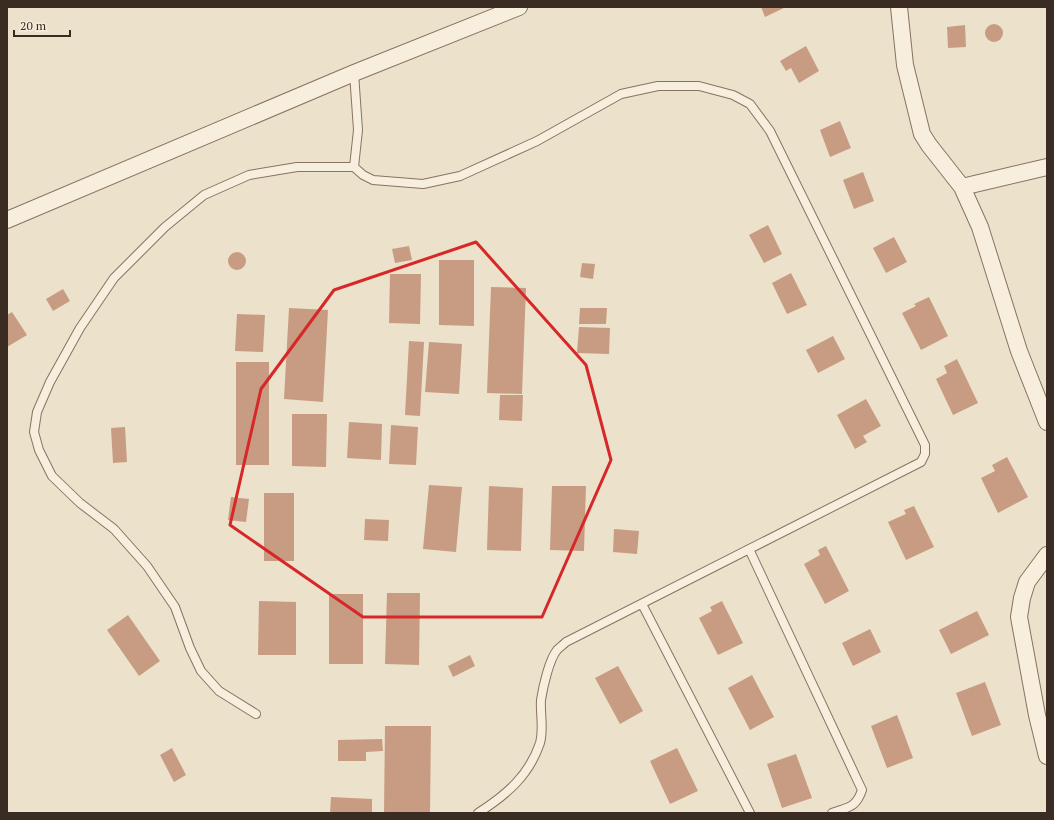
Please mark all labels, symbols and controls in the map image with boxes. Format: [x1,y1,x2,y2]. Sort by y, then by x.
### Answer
scale bar [14,12,70,38]
text: 20 m [20,18,47,33]

